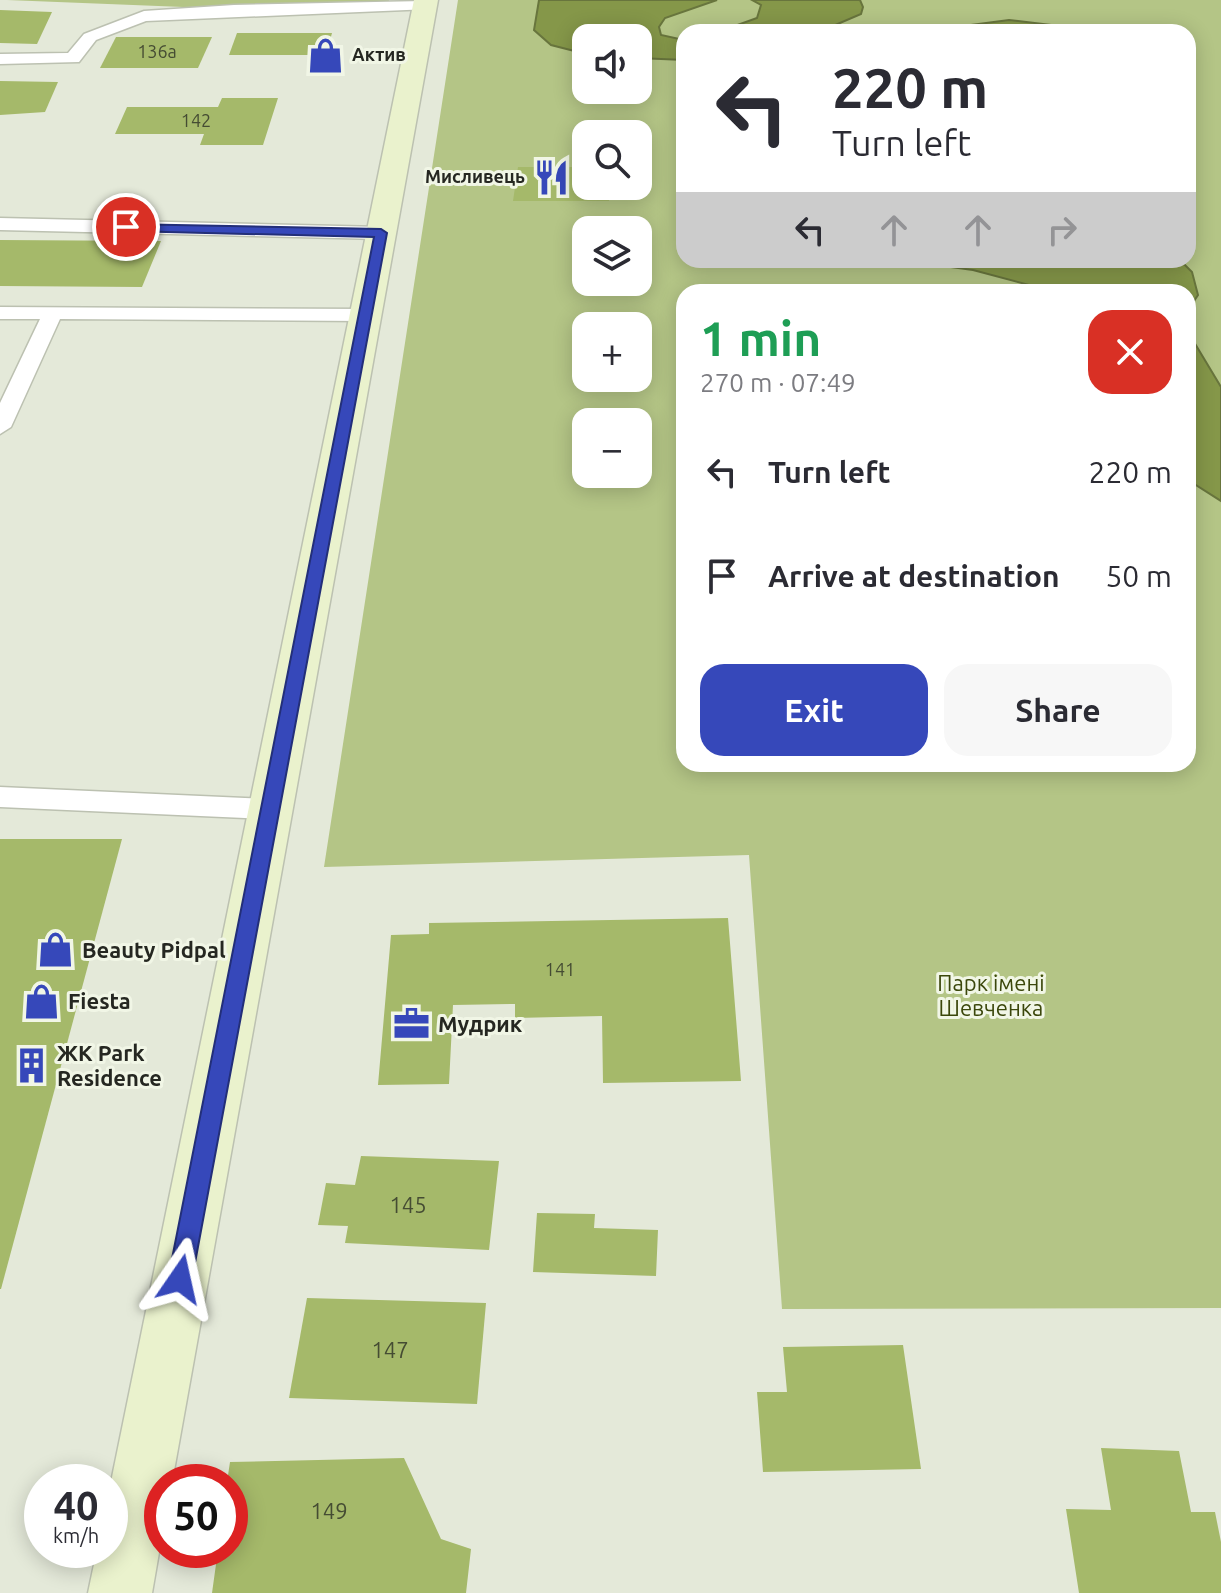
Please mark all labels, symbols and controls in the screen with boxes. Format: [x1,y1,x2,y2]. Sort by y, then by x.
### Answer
map controls [572,24,652,488]
button: sound [572,24,652,104]
shop icon: Актив [307,36,345,74]
house number: 136а [137,41,177,61]
place label: Актив [352,44,406,64]
icon: left [700,56,804,160]
text: 220 m [832,56,988,119]
house number: 142 [181,110,211,130]
button: search [572,120,652,200]
text: Turn left [832,122,971,163]
restaurant icon: Мисливець [532,158,570,196]
place label: Мисливець [425,166,525,186]
pin [92,193,160,261]
icon: arrive [104,205,148,249]
icon: left [788,208,832,252]
icon: ahead [872,208,916,252]
icon: ahead [956,208,1000,252]
icon: right [1040,208,1084,252]
button: layers [572,216,652,296]
button: close [1088,310,1172,394]
text: 1 min [700,311,821,365]
button: + [572,312,652,392]
text: 270 m · 07:49 [700,368,856,397]
button: − [572,408,652,488]
icon: left [700,450,744,494]
text: Turn left [768,455,890,489]
text: 220 m [1088,455,1172,489]
icon: arrive [700,554,744,598]
text: Arrive at destination [768,559,1060,593]
text: 50 m [1105,559,1172,593]
button: Exit [700,664,928,756]
button: Share [944,664,1172,756]
shop icon: Beauty Pidpal [37,931,75,969]
place label: Beauty Pidpal [82,937,226,962]
house number: 141 [545,959,575,979]
park label: Парк імені Шевченка [937,970,1045,1020]
shop icon: Fiesta [23,982,61,1020]
place label: Fiesta [68,988,131,1013]
office icon: Мудрик [393,1005,431,1043]
place label: Мудрик [438,1011,523,1036]
place label: ЖК Park Residence [57,1040,162,1090]
building icon: ЖК Park Residence [12,1047,50,1085]
house number: 145 [389,1192,427,1217]
position arrow [138,1237,222,1321]
house number: 147 [371,1337,409,1362]
speed limit sign: 50 [144,1464,248,1568]
text: 40 [53,1483,99,1528]
house number: 149 [310,1498,348,1523]
text: km/h [53,1524,99,1547]

